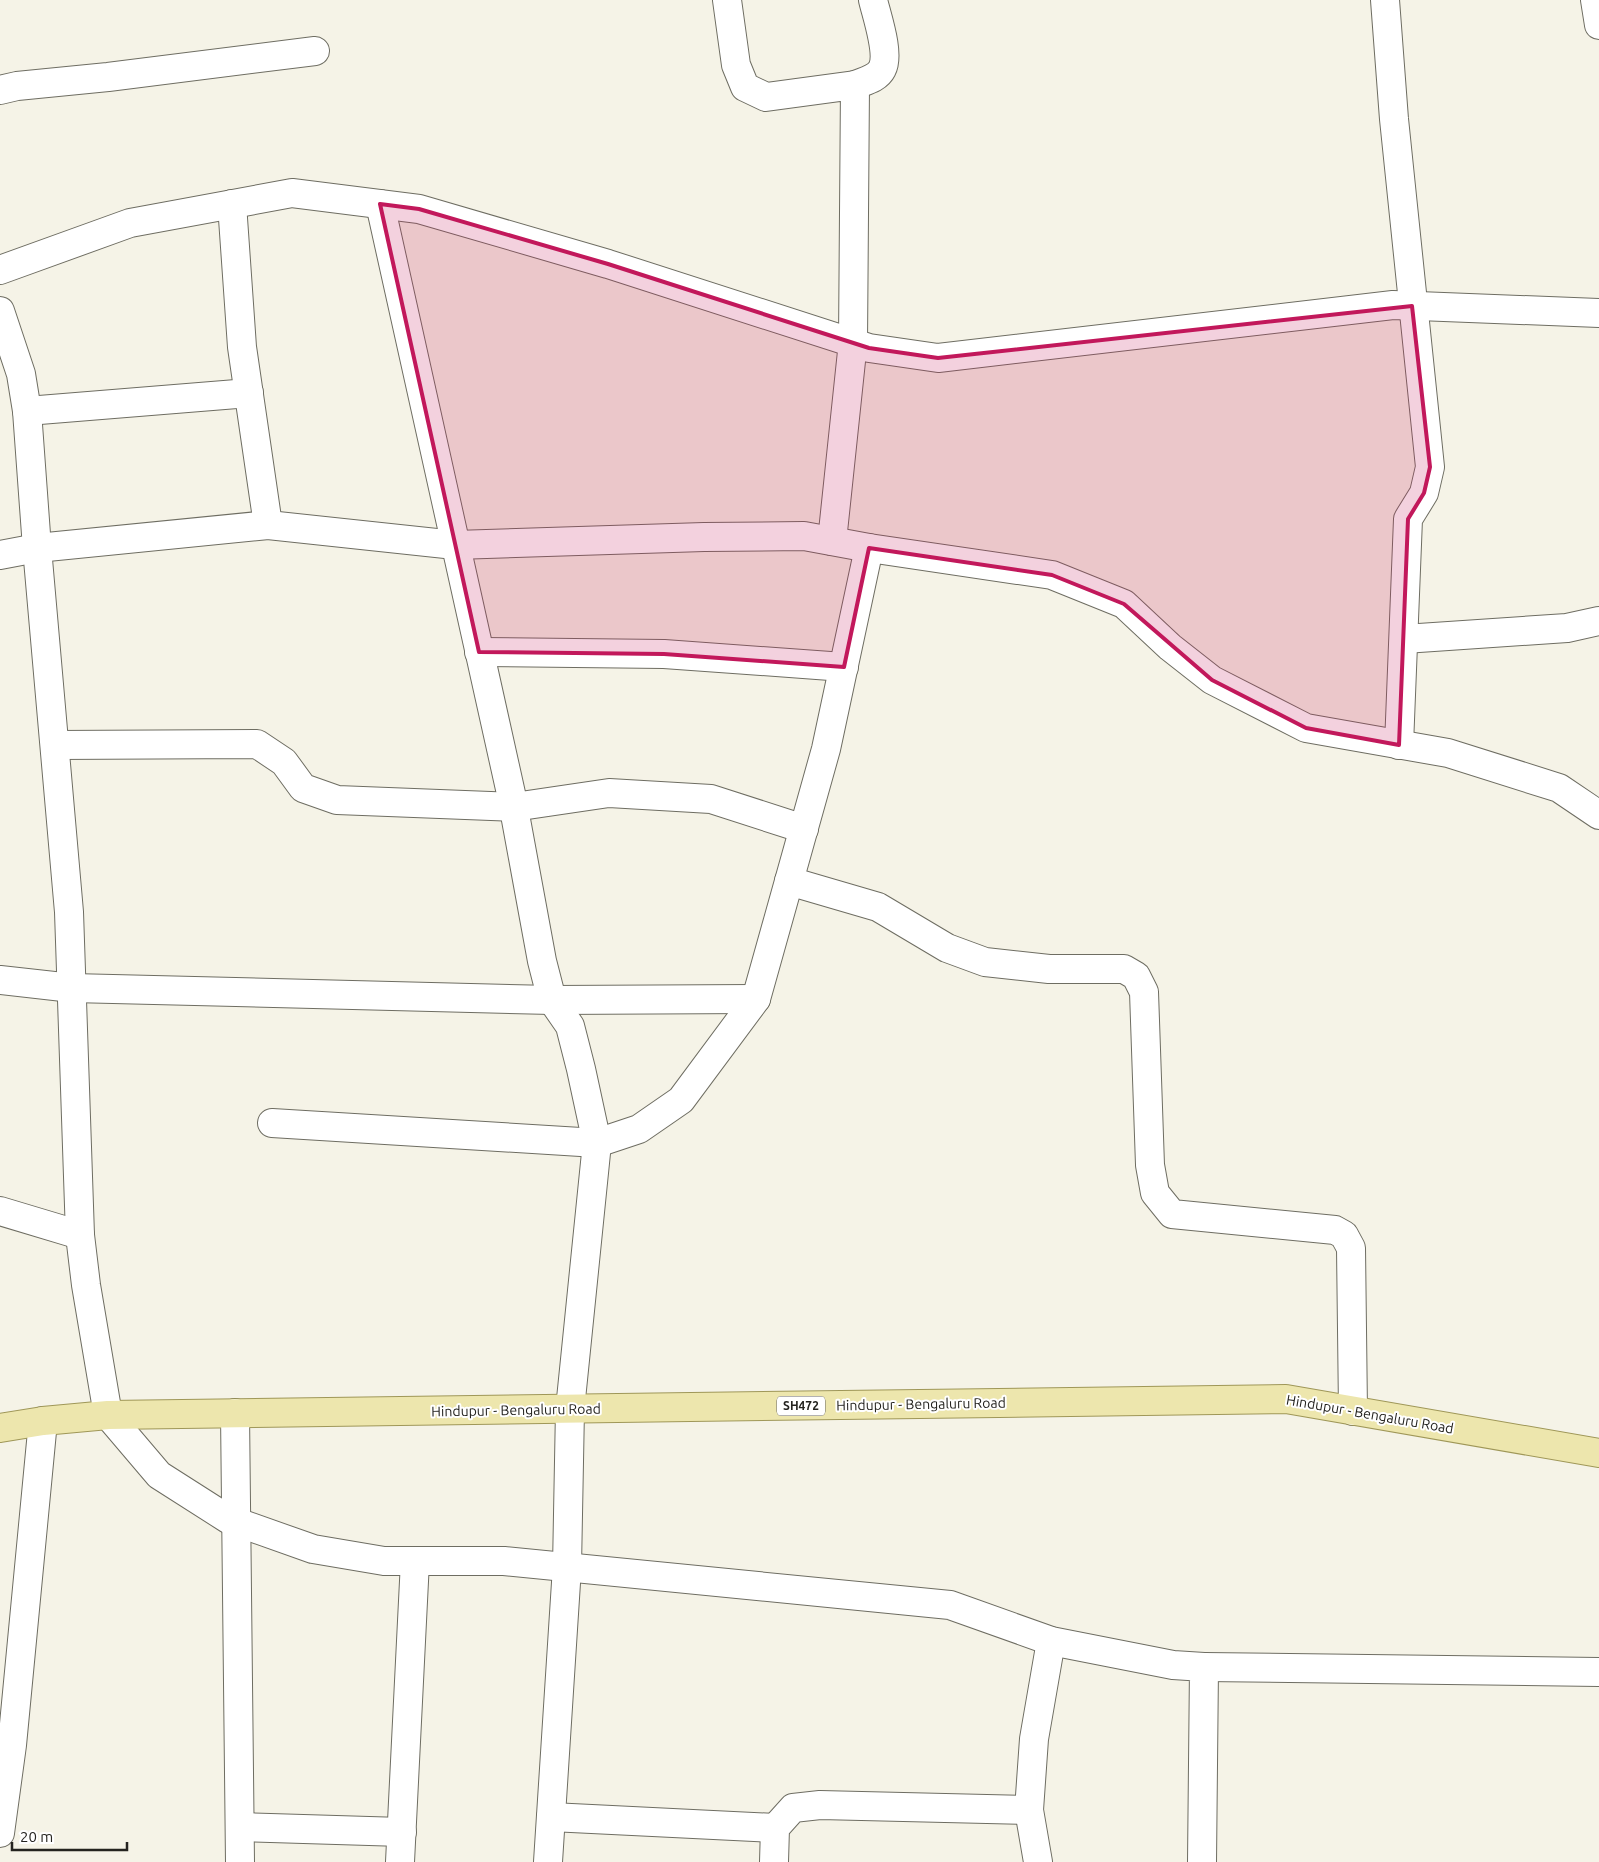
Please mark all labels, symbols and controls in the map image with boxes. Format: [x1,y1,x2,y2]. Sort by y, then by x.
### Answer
street label: Hindupur - Bengaluru Road [1285,1391,1455,1437]
street label: Hindupur - Bengaluru Road [836,1395,1006,1413]
road number: SH472 [777,1396,825,1415]
street label: Hindupur - Bengaluru Road [431,1401,601,1419]
scale bar [12,1820,128,1852]
text: 20 m [20,1828,53,1845]

